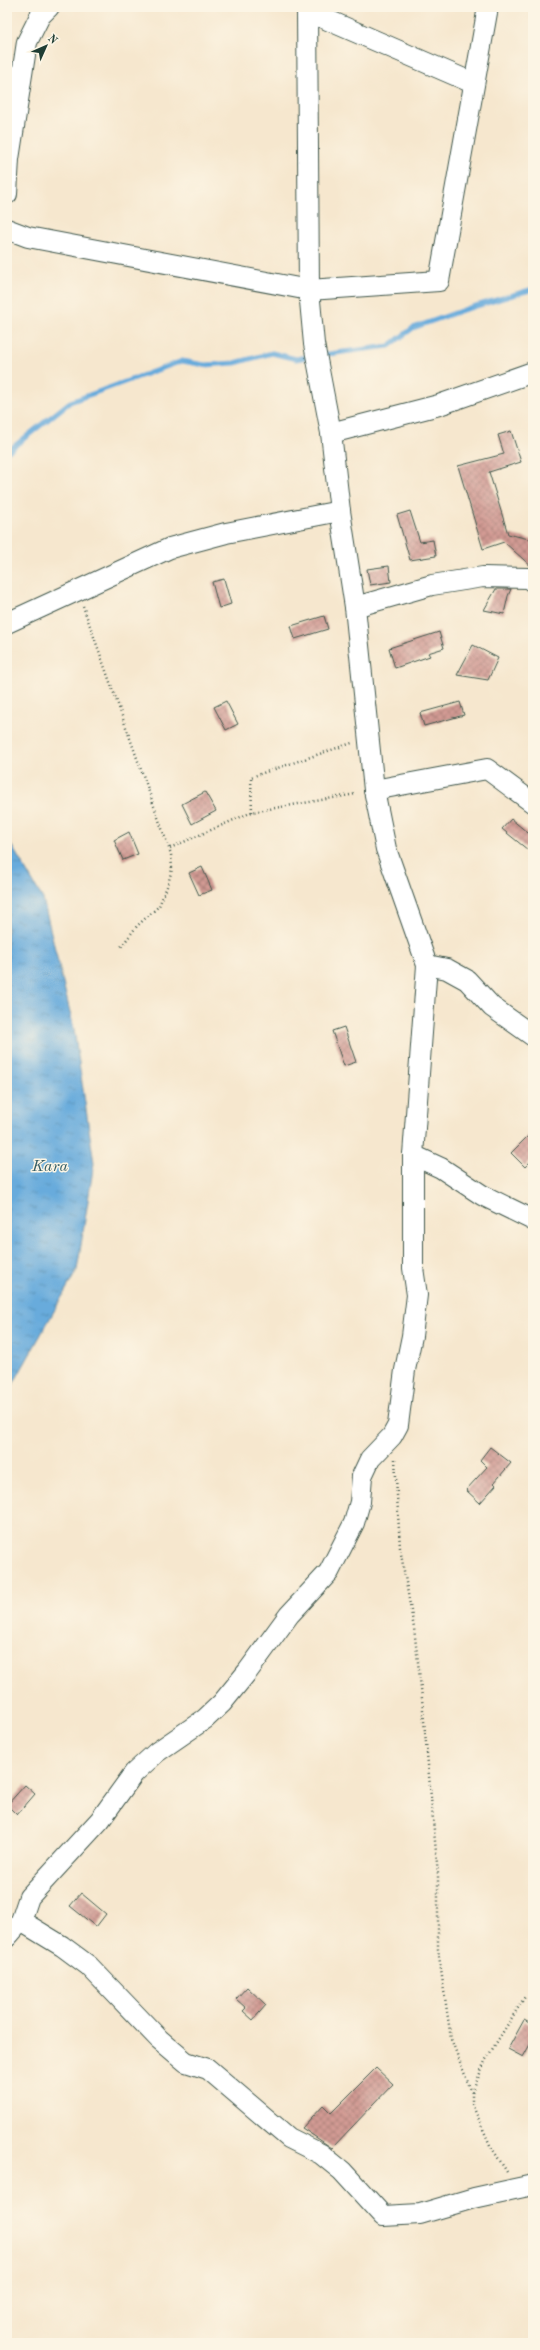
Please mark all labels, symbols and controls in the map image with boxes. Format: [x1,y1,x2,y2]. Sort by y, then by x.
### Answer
north arrow [26,26,66,66]
text: N [45,33,59,47]
water label: Kara [31,1159,68,1175]

